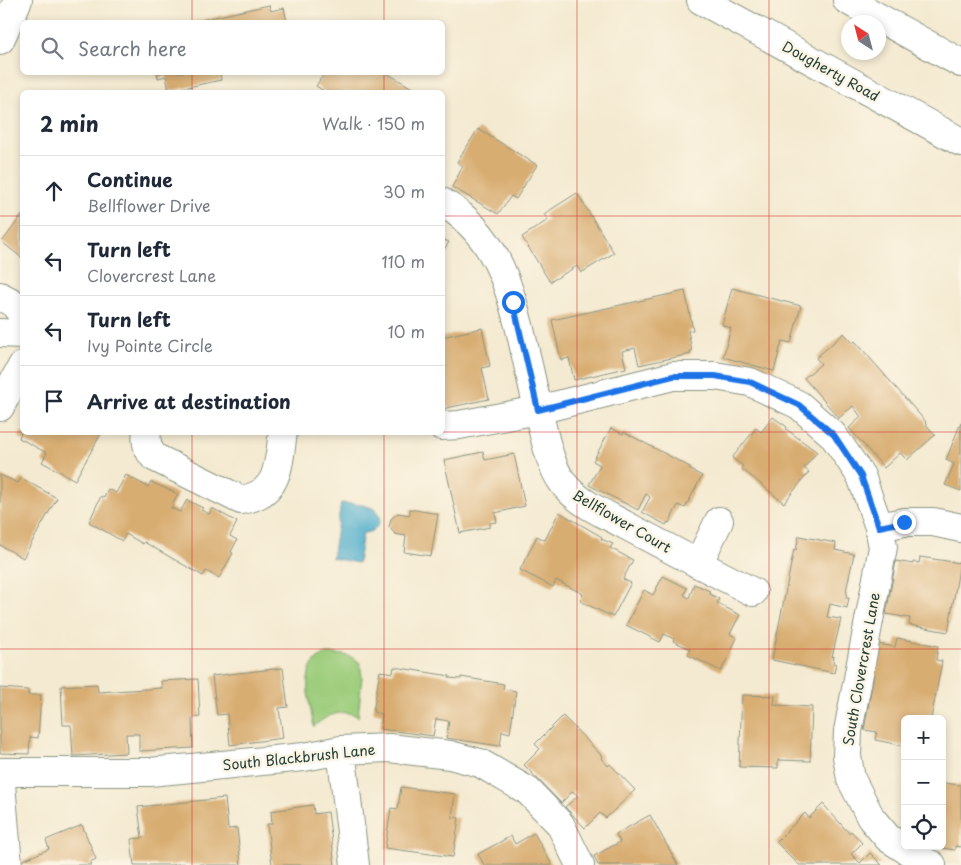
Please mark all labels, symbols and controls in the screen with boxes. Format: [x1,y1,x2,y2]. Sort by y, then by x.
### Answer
north arrow [841,15,886,60]
search box [20,20,445,75]
icon: search [38,34,66,62]
text: Search here [78,34,187,62]
street label: Dougherty Road [779,36,883,106]
text: 2 min [40,107,99,139]
text: Walk · 150 m [322,111,425,135]
text: Continue [87,165,173,193]
icon: ahead [40,177,68,205]
text: 30 m [383,179,425,203]
text: Bellflower Drive [87,193,211,217]
text: Turn left [87,235,171,263]
icon: left [40,247,68,275]
text: 110 m [382,249,425,273]
text: Clovercrest Lane [87,263,216,287]
route start [502,291,525,314]
text: Turn left [87,305,171,333]
icon: left [40,317,68,345]
text: 10 m [388,319,425,343]
text: Ivy Pointe Circle [87,333,213,357]
icon: arrive [40,387,68,415]
text: Arrive at destination [87,387,291,415]
street label: Bellflower Court [569,484,675,558]
route end [893,511,916,534]
street label: South Clovercrest Lane [837,591,885,747]
map controls [901,715,946,850]
button: + [901,715,946,760]
street label: South Blackbrush Lane [222,739,376,775]
button: − [901,760,946,805]
button: locate [901,805,946,850]

